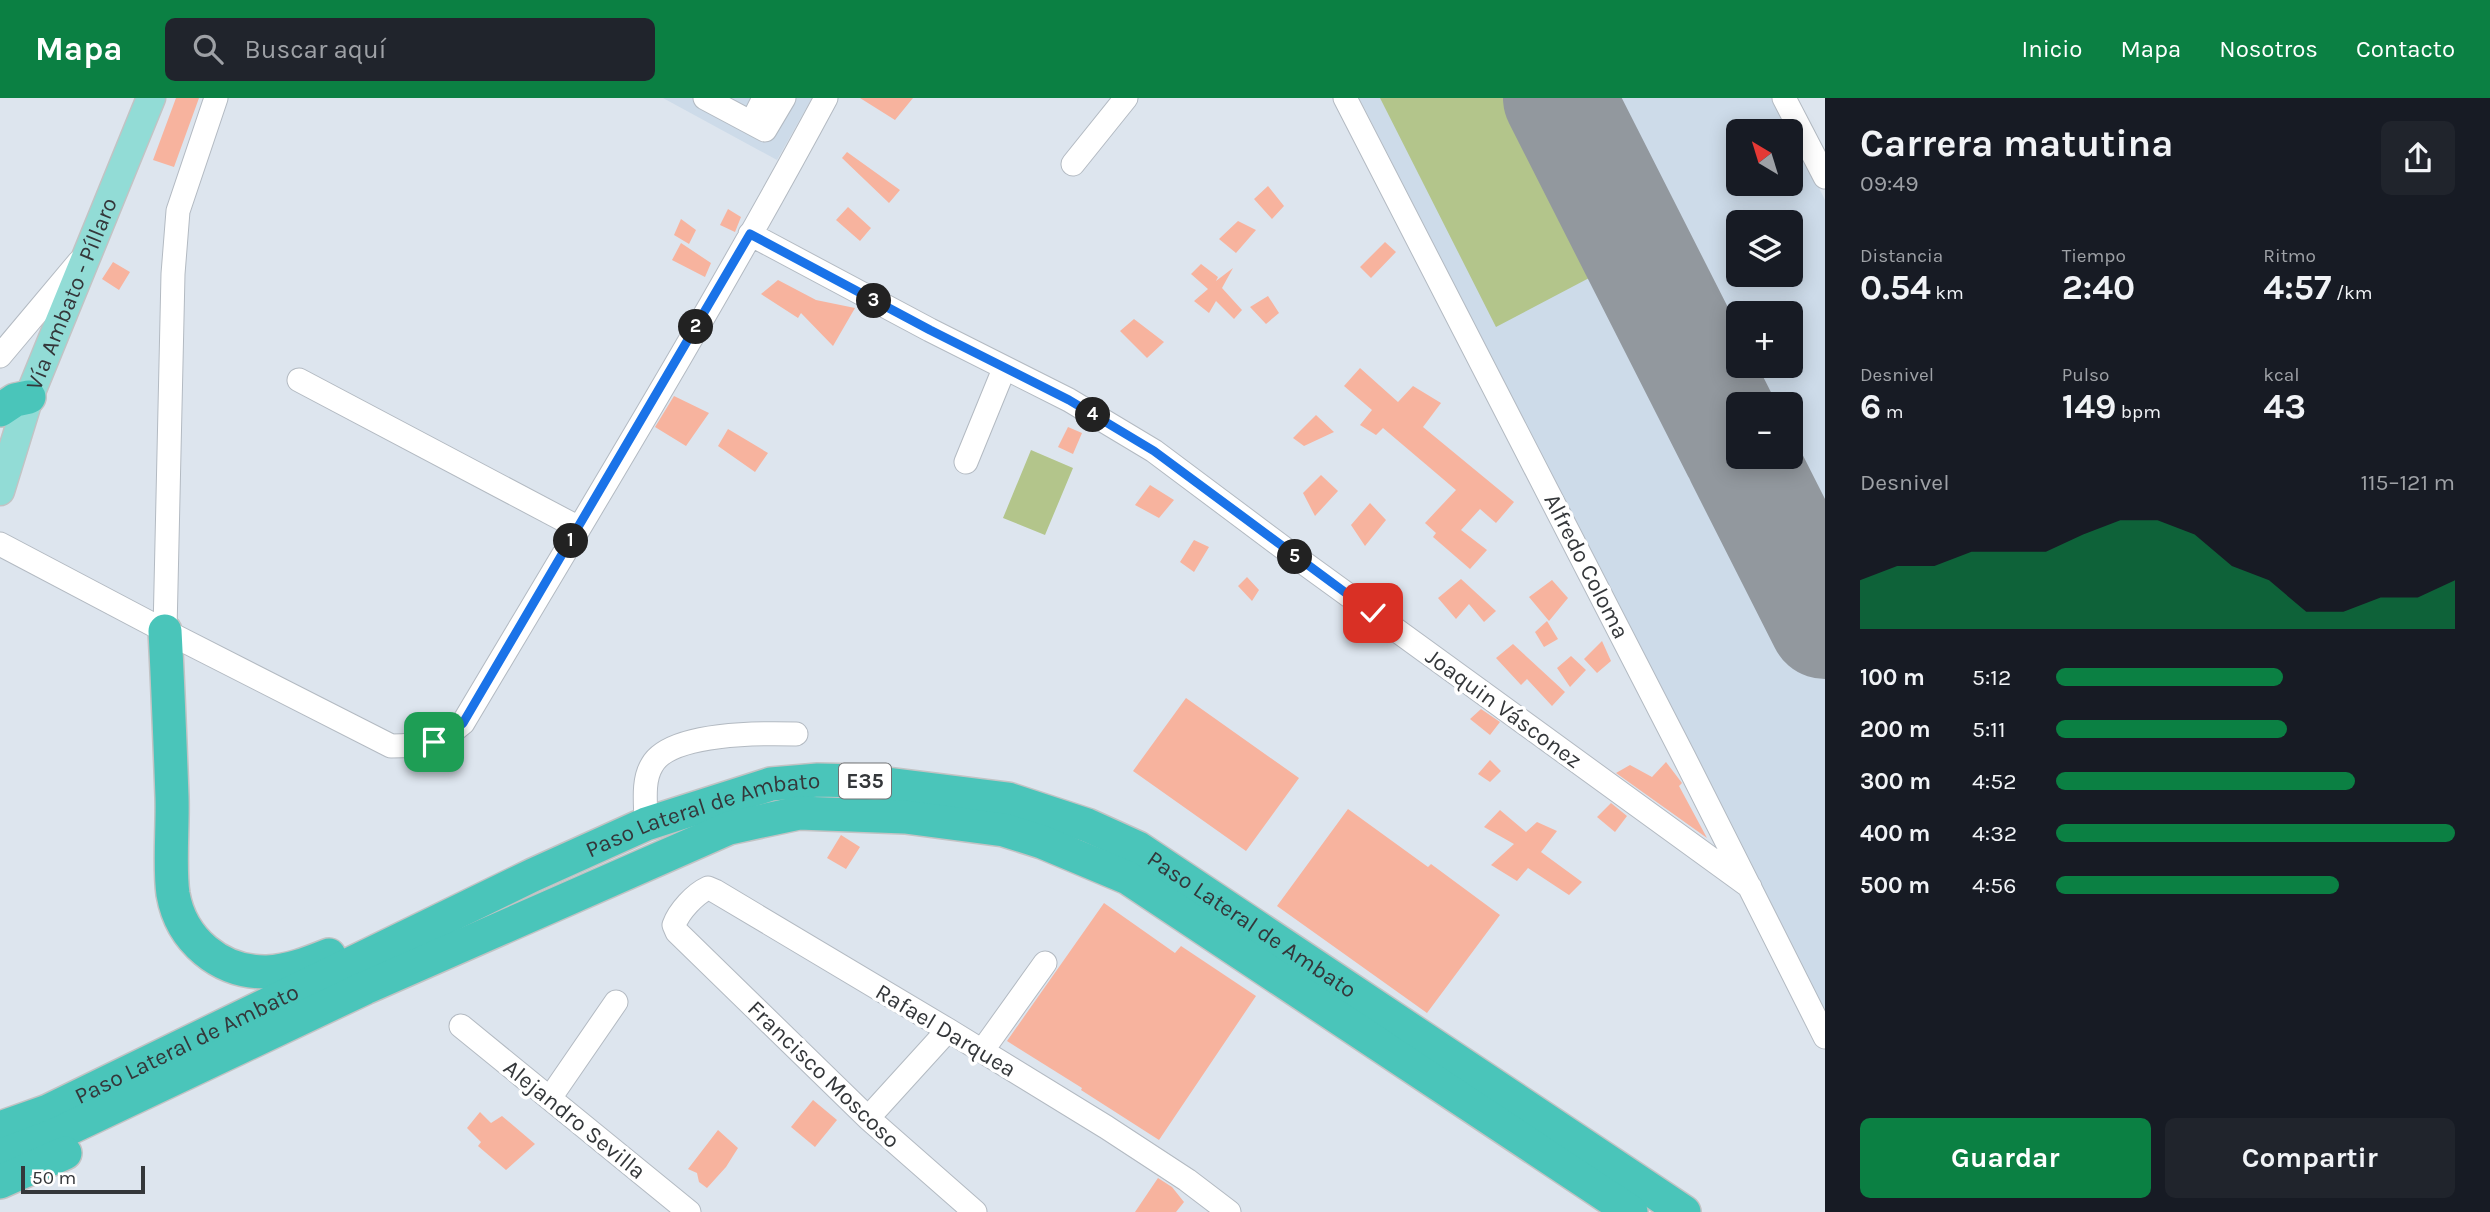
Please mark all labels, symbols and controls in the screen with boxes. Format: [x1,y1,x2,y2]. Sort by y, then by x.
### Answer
search box [165,18,655,81]
text: Mapa [35,30,123,68]
icon: search [189,30,227,68]
text: Buscar aquí [245,34,386,65]
text: Inicio [2021,35,2082,63]
text: Mapa [2120,35,2181,63]
text: Nosotros [2219,35,2318,63]
text: Contacto [2356,35,2455,63]
north arrow [1726,119,1802,196]
map controls [1726,119,1803,469]
text: Carrera matutina [1860,121,2174,166]
button: share [2381,121,2455,195]
text: 09:49 [1860,170,1918,197]
street label: Vía Ambato - Píllaro [20,194,123,394]
button: layers [1726,210,1803,287]
text: Distancia [1860,245,1943,267]
text: Tiempo [2062,245,2126,267]
text: Ritmo [2263,245,2316,267]
text: 0.54 [1860,267,1931,308]
text: 2:40 [2062,267,2135,308]
text: 4:57 [2263,267,2331,308]
text: km [1931,282,1964,304]
text: /km [2331,282,2373,304]
pin: 3 [856,284,892,318]
text: 3 [868,289,879,311]
button: + [1726,301,1803,378]
pin: 2 [678,310,714,344]
text: 2 [690,315,701,337]
text: Desnivel [1860,364,1934,386]
text: Pulso [2062,364,2109,386]
text: kcal [2263,364,2300,386]
text: 6 [1860,386,1881,427]
text: 149 [2062,386,2116,427]
text: 43 [2263,386,2306,427]
button: − [1726,392,1803,469]
pin: 4 [1076,398,1110,432]
text: m [1881,401,1904,423]
text: bpm [2116,401,2161,423]
text: 4 [1087,403,1098,425]
text: Desnivel [1860,469,1950,496]
text: 115–121 m [2360,469,2455,496]
street label: Alfredo Coloma [1538,489,1635,643]
pin: 1 [554,524,588,558]
text: 1 [567,529,574,551]
pin: 5 [1278,540,1312,574]
text: 5 [1289,545,1300,567]
pin [1343,583,1403,643]
icon: check [1354,594,1392,632]
street label: Joaquin Vásconez [1421,643,1587,774]
text: 100 m [1860,664,1925,691]
text: 5:12 [1972,664,2011,691]
pin [404,712,464,772]
text: 200 m [1860,716,1931,743]
text: 5:11 [1972,716,2006,743]
icon: arrive [415,723,453,761]
road number: E35 [839,764,891,798]
street label: Paso Lateral de Ambato [581,767,821,864]
text: 300 m [1860,768,1931,795]
text: 4:52 [1972,768,2016,795]
text: 400 m [1860,820,1930,847]
text: 4:32 [1972,820,2017,847]
street label: Paso Lateral de Ambato [1142,845,1361,1004]
text: 500 m [1860,872,1930,899]
text: 4:56 [1972,872,2016,899]
street label: Paso Lateral de Ambato [70,978,303,1110]
street label: Rafael Darquea [871,978,1021,1083]
street label: Francisco Moscoso [742,995,905,1154]
street label: Alejandro Sevilla [498,1054,651,1185]
button: Guardar [1860,1118,2151,1198]
button: Compartir [2165,1118,2455,1198]
scale bar [21,1163,145,1195]
text: 50 m [32,1167,76,1189]

